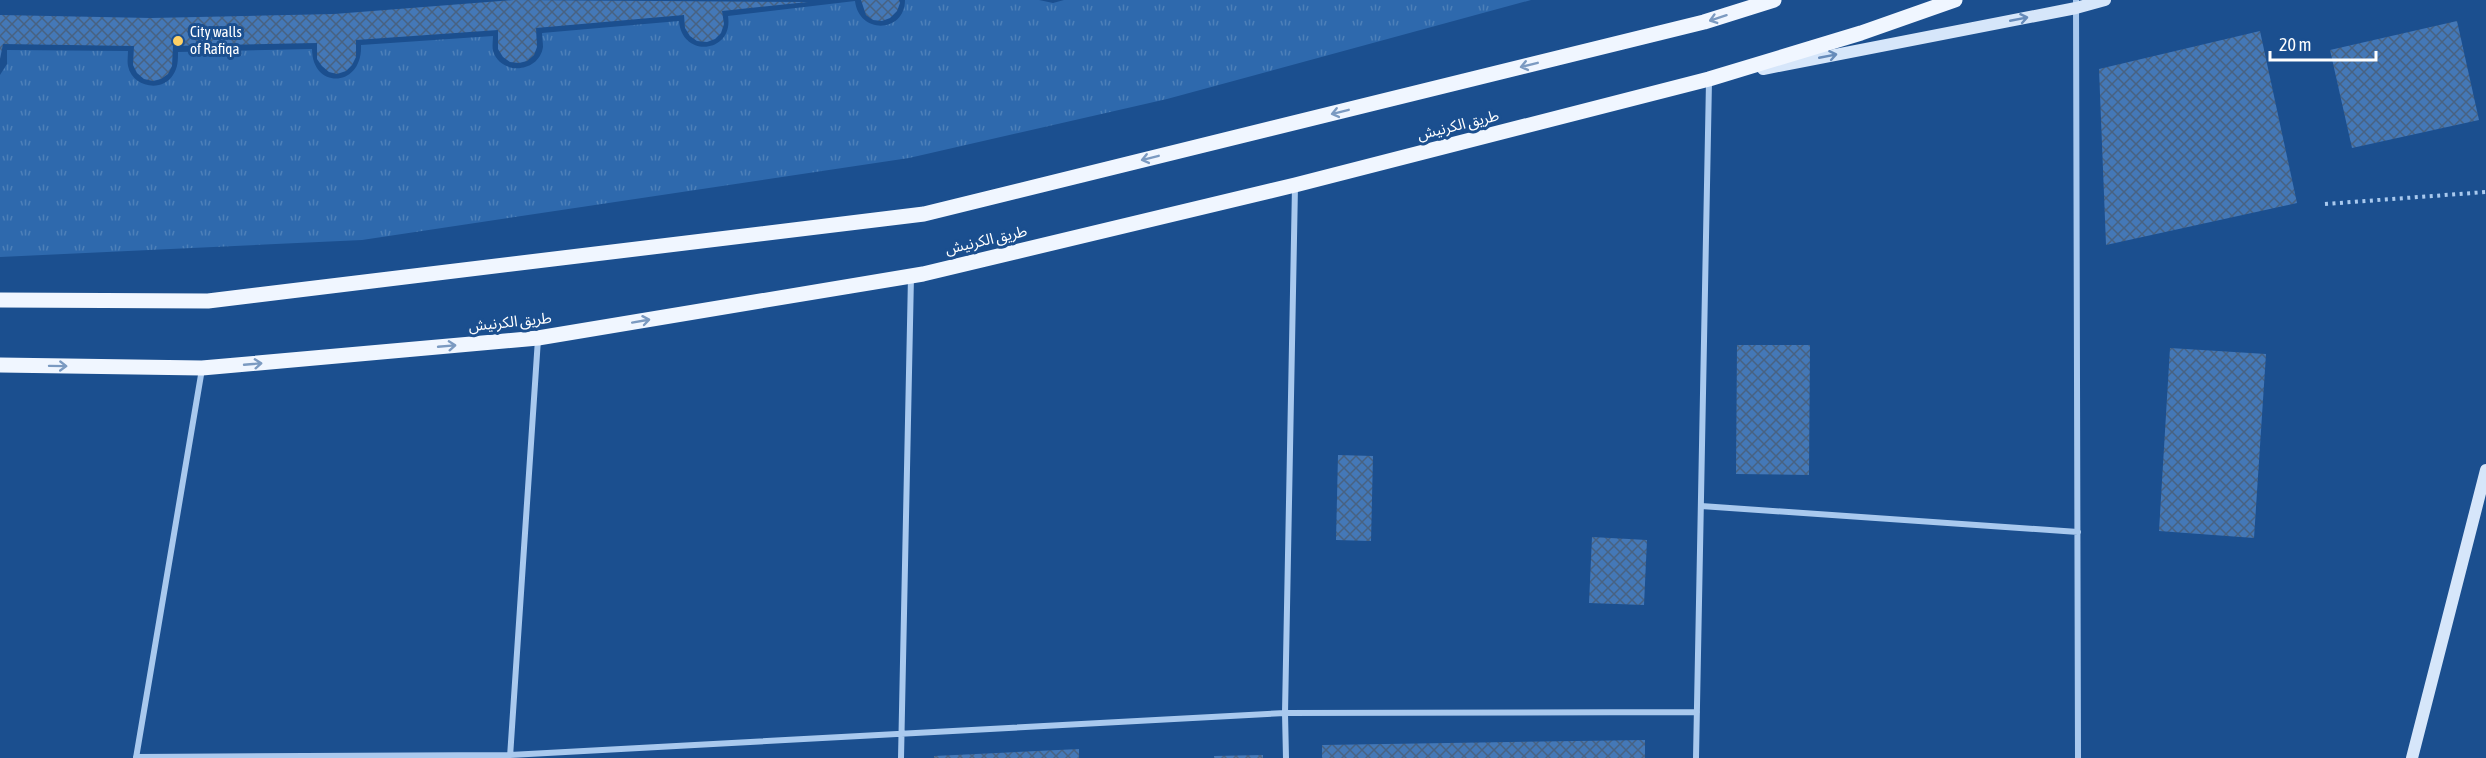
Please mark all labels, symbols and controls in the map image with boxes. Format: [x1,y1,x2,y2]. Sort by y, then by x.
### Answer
one-way arrow [1709,13,1728,24]
one-way arrow [2009,13,2029,24]
place label: City walls of Rafiqa [190,23,242,57]
scale bar [2270,24,2376,62]
marker: City walls of Rafiqa [171,34,185,48]
text: 20 m [2279,34,2311,55]
one-way arrow [1818,50,1837,61]
one-way arrow [1520,60,1539,72]
one-way arrow [1330,106,1349,118]
street label: طريق الكرنيش [1415,106,1501,145]
one-way arrow [1141,153,1160,165]
street label: طريق الكرنيش [943,222,1029,259]
street label: طريق الكرنيش [468,309,553,336]
one-way arrow [630,315,650,326]
one-way arrow [437,341,457,352]
one-way arrow [243,358,263,369]
one-way arrow [48,360,68,371]

